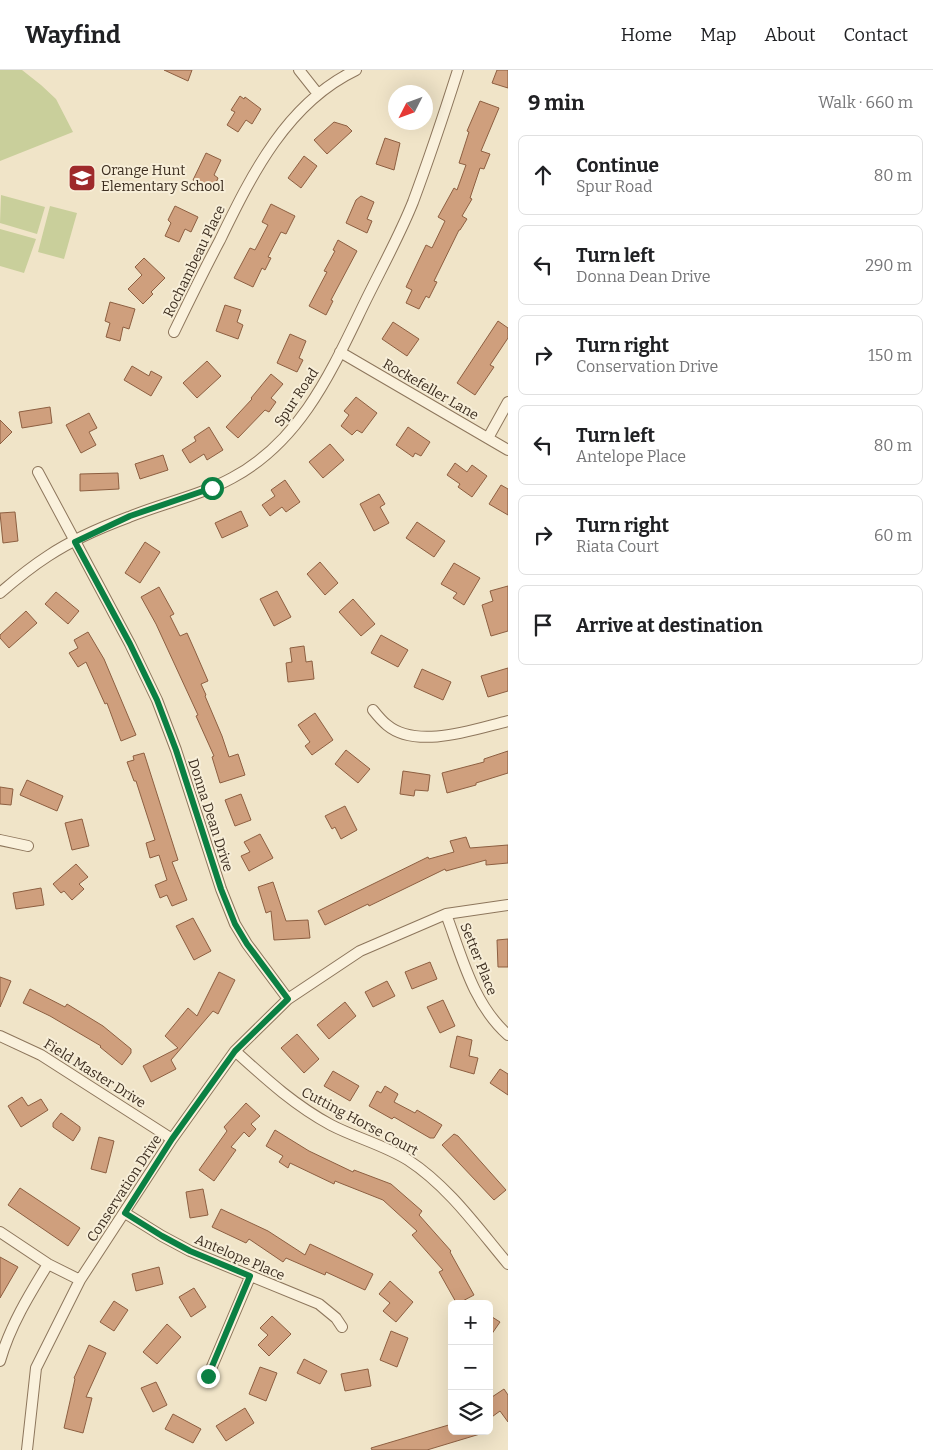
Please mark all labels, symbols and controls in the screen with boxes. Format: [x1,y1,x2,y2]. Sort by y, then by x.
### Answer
text: Wayfind [25,21,121,49]
text: Home [621,24,672,46]
text: Map [700,24,736,46]
text: About [764,24,815,46]
text: Contact [843,24,908,46]
north arrow [388,85,433,130]
text: 9 min [528,90,584,116]
text: Walk · 660 m [818,93,913,112]
text: Continue [576,154,659,177]
icon: ahead [529,161,557,189]
place label: Orange Hunt Elementary School [101,162,224,195]
school or university icon: Orange Hunt Elementary School [67,163,97,193]
text: 80 m [874,166,912,185]
text: Spur Road [576,177,652,196]
street label: Rochambeau Place [160,202,229,320]
text: Turn left [576,244,655,267]
icon: left [529,251,557,279]
text: 290 m [865,256,912,275]
text: Donna Dean Drive [576,267,710,286]
text: Turn right [576,334,669,357]
icon: right [529,341,557,369]
text: 150 m [868,346,912,365]
street label: Rockefeller Lane [380,355,482,424]
text: Conservation Drive [576,357,718,376]
street label: Spur Road [271,365,322,430]
text: Turn left [576,424,655,447]
icon: left [529,431,557,459]
text: 80 m [874,436,912,455]
text: Antelope Place [576,447,686,466]
route start [201,477,224,500]
text: Turn right [576,514,669,537]
icon: right [529,521,557,549]
text: 60 m [874,526,912,545]
text: Riata Court [576,537,659,556]
icon: arrive [529,611,557,639]
text: Arrive at destination [576,614,763,637]
street label: Donna Dean Drive [184,757,237,874]
street label: Setter Place [456,920,501,998]
street label: Field Master Drive [41,1035,149,1112]
street label: Cutting Horse Court [298,1083,421,1159]
street label: Conservation Drive [83,1131,165,1245]
street label: Antelope Place [192,1231,287,1284]
map controls [448,1300,493,1435]
button: + [448,1300,493,1345]
button: − [448,1345,493,1390]
route end [197,1365,220,1388]
button: layers [448,1390,493,1435]

